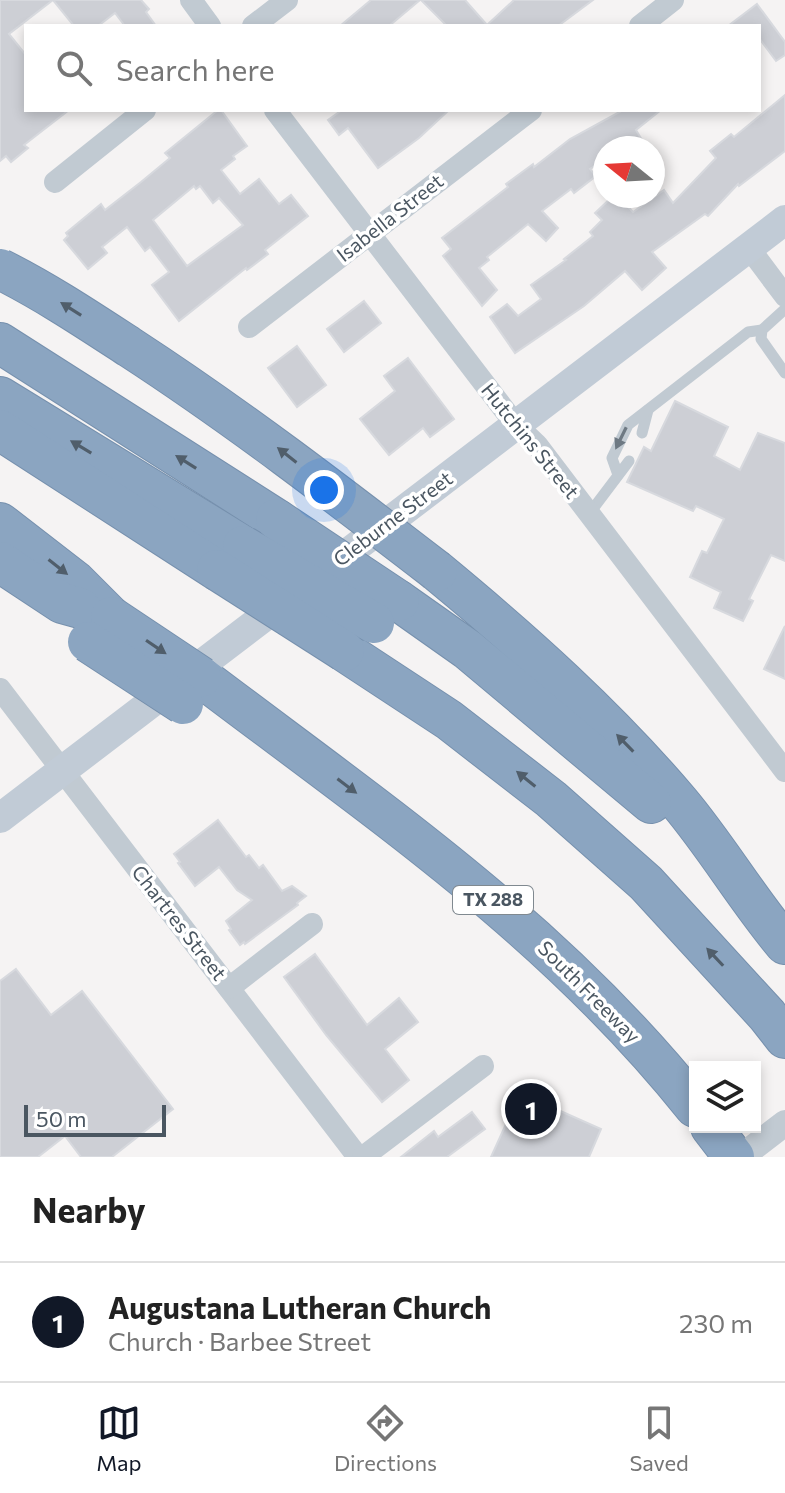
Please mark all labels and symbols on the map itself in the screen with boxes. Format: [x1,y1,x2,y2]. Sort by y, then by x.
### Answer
north arrow [593,136,665,208]
street label: Isabella Street [331,168,447,266]
one-way arrow [60,303,82,317]
street label: Hutchins Street [477,378,585,503]
one-way arrow [614,427,628,450]
one-way arrow [70,440,92,454]
one-way arrow [276,448,297,464]
one-way arrow [176,454,197,469]
street label: Cleburne Street [328,466,457,571]
your location [304,470,344,510]
one-way arrow [47,559,68,575]
one-way arrow [145,639,166,654]
one-way arrow [617,734,635,753]
one-way arrow [516,771,536,788]
one-way arrow [337,777,357,793]
street label: Chartres Street [127,860,232,985]
road number: TX 288 [453,886,533,914]
street label: South Freeway [534,935,646,1047]
one-way arrow [706,948,724,967]
pin: 1 [505,1079,557,1139]
scale bar [24,1101,166,1137]

